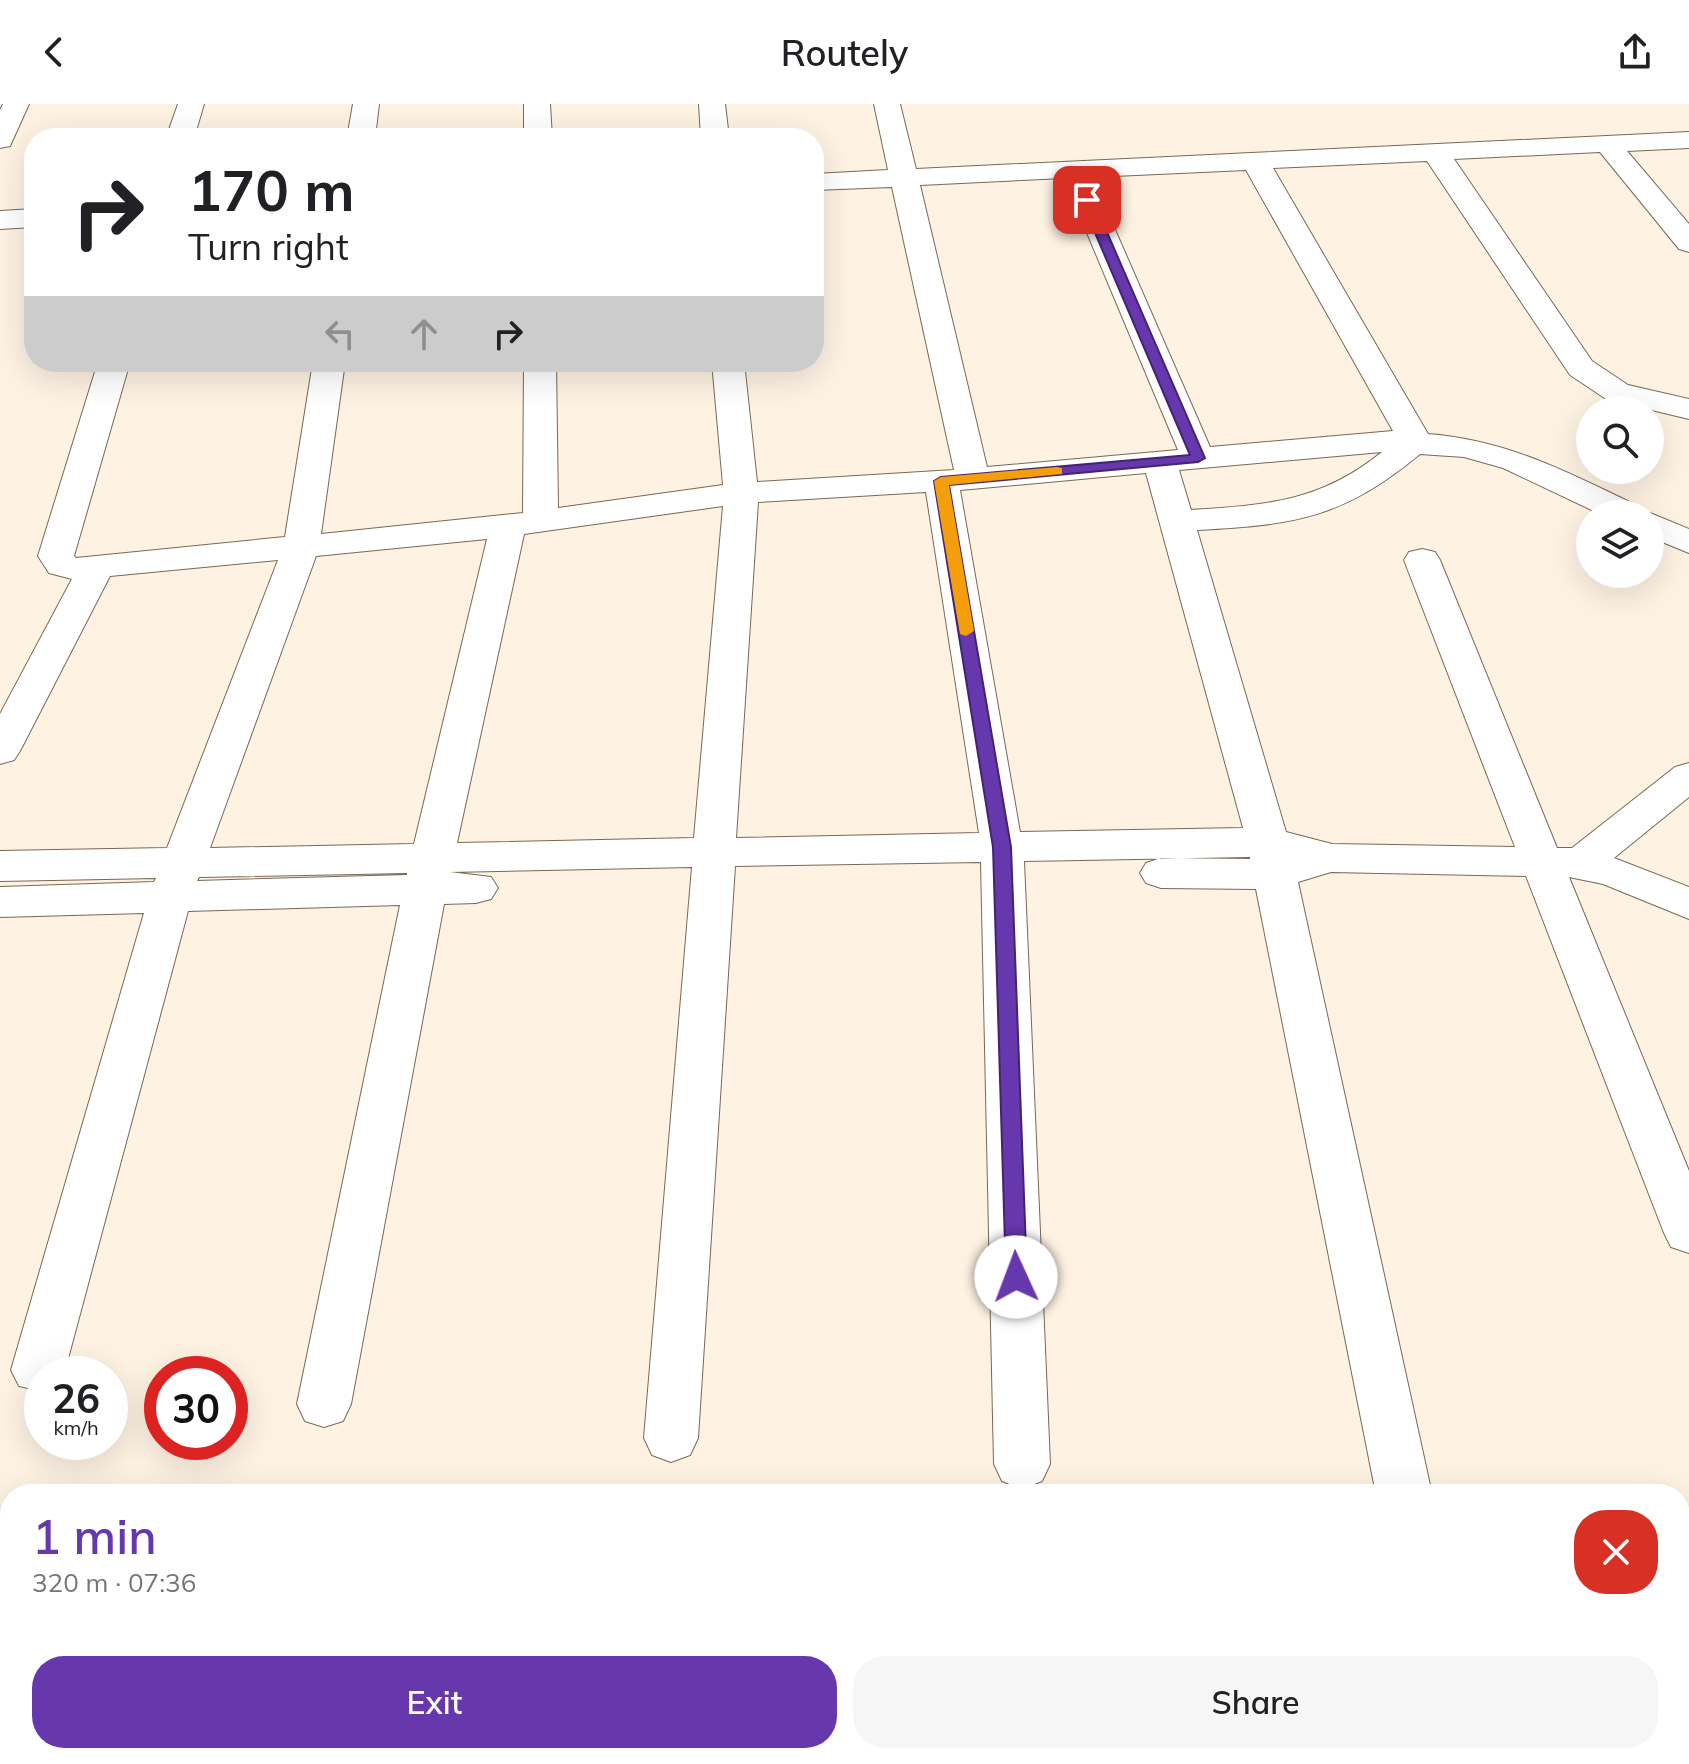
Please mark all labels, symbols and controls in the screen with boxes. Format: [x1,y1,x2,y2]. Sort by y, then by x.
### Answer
icon: back [32,30,76,74]
text: Routely [781,30,908,75]
icon: share [1613,30,1657,74]
text: 170 m [188,155,355,225]
icon: right [56,160,160,264]
pin [1053,166,1121,234]
icon: arrive [1065,178,1109,222]
text: Turn right [188,224,349,269]
icon: left [318,312,362,356]
icon: ahead [402,312,446,356]
icon: right [486,312,530,356]
map controls [1576,396,1664,588]
button: search [1576,396,1664,484]
button: layers [1576,500,1664,588]
position arrow [974,1235,1058,1319]
speed limit sign: 30 [144,1356,248,1460]
text: 26 [52,1373,100,1423]
text: km/h [53,1415,99,1440]
text: 1 min [32,1506,157,1566]
button: close [1574,1510,1658,1594]
text: 320 m · 07:36 [32,1566,196,1599]
button: Exit [32,1656,837,1748]
button: Share [853,1656,1658,1748]

